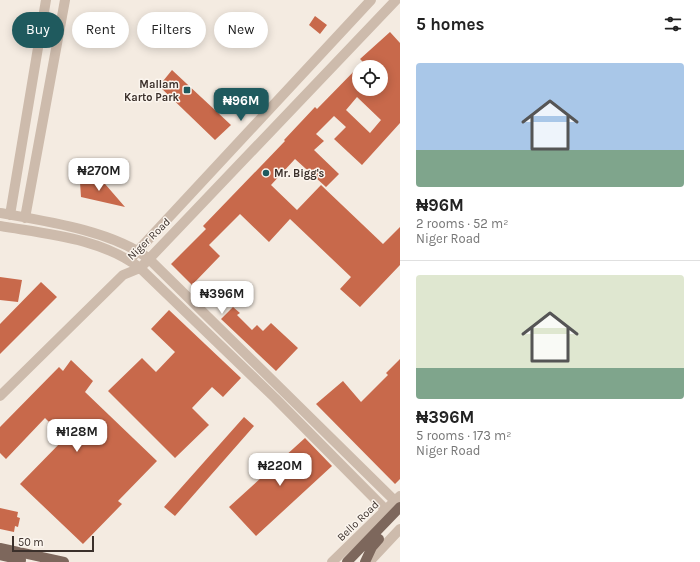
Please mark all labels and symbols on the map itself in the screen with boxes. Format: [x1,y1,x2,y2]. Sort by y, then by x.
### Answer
place label: Mallam Karto Park [124,78,179,104]
marker: Mallam Karto Park [182,85,192,95]
pin: ₦96M [217,88,265,122]
pin: ₦270M [71,158,127,192]
place label: Mr. Bigg's [274,167,325,180]
marker: Mr. Bigg's [261,168,271,178]
street label: Niger Road [125,215,173,263]
pin: ₦396M [194,281,250,315]
pin: ₦128M [49,419,105,453]
pin: ₦220M [252,453,308,487]
street label: Bello Road [335,498,381,544]
scale bar [12,534,94,553]

